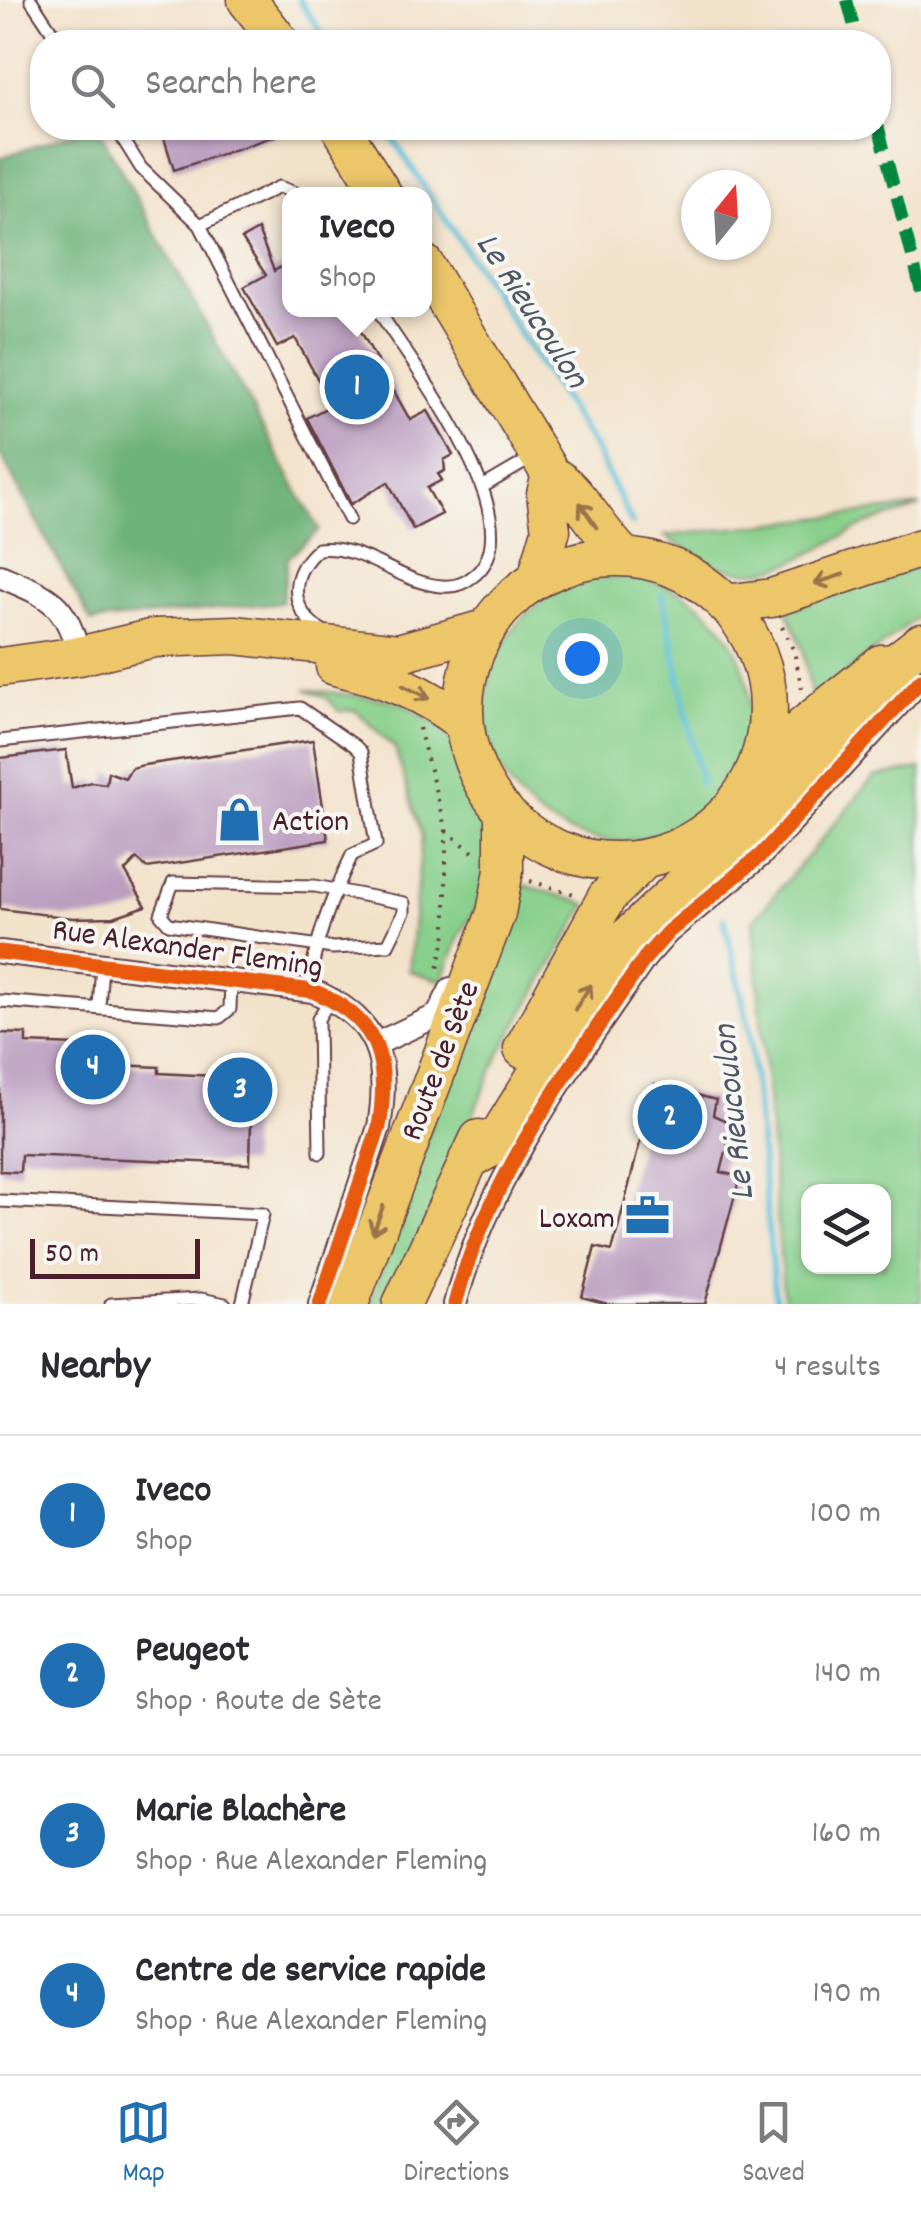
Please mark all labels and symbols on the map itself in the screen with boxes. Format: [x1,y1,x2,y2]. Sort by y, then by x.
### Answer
north arrow [681,170,771,260]
water label: Le Rieucoulon [461,224,600,401]
pin: 1 [324,350,390,424]
one-way arrow [578,502,599,530]
one-way arrow [813,571,845,589]
your location [557,633,608,684]
one-way arrow [400,684,430,703]
shop icon: Action [215,795,263,843]
place label: Action [272,801,349,847]
street label: Rue Alexander Fleming [49,909,325,993]
street label: Route de Sète [391,976,494,1148]
one-way arrow [573,983,594,1012]
water label: Le Rieucoulon [702,1020,770,1203]
pin: 4 [61,1030,126,1104]
pin: 3 [208,1052,272,1128]
pin: 2 [638,1080,702,1154]
office icon: Loxam [624,1192,672,1240]
place label: Loxam [539,1198,615,1244]
one-way arrow [368,1204,386,1235]
scale bar [30,1234,200,1278]

